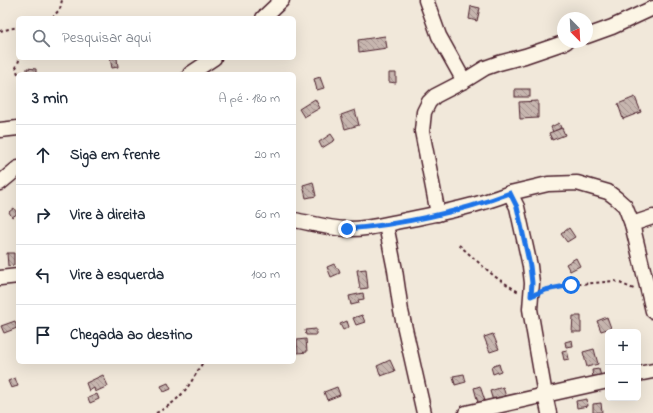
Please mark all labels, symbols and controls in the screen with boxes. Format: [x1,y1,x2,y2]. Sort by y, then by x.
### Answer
north arrow [557,12,593,48]
search box [16,16,296,60]
icon: search [30,27,52,49]
text: Pesquisar aqui [62,27,151,49]
text: 3 min [32,86,68,111]
text: A pé · 180 m [219,89,280,108]
icon: ahead [32,144,54,166]
text: Siga em frente [70,144,160,166]
text: 20 m [255,145,280,164]
icon: right [32,204,54,226]
text: Vire à direita [70,204,145,226]
text: 60 m [255,205,280,224]
route end [338,220,356,238]
icon: left [32,264,54,286]
text: Vire à esquerda [70,264,164,286]
text: 100 m [251,265,280,284]
route start [562,276,580,294]
icon: arrive [32,324,54,346]
text: Chegada ao destino [70,324,193,346]
map controls [605,329,641,401]
button: + [605,329,641,365]
button: − [605,365,641,401]

